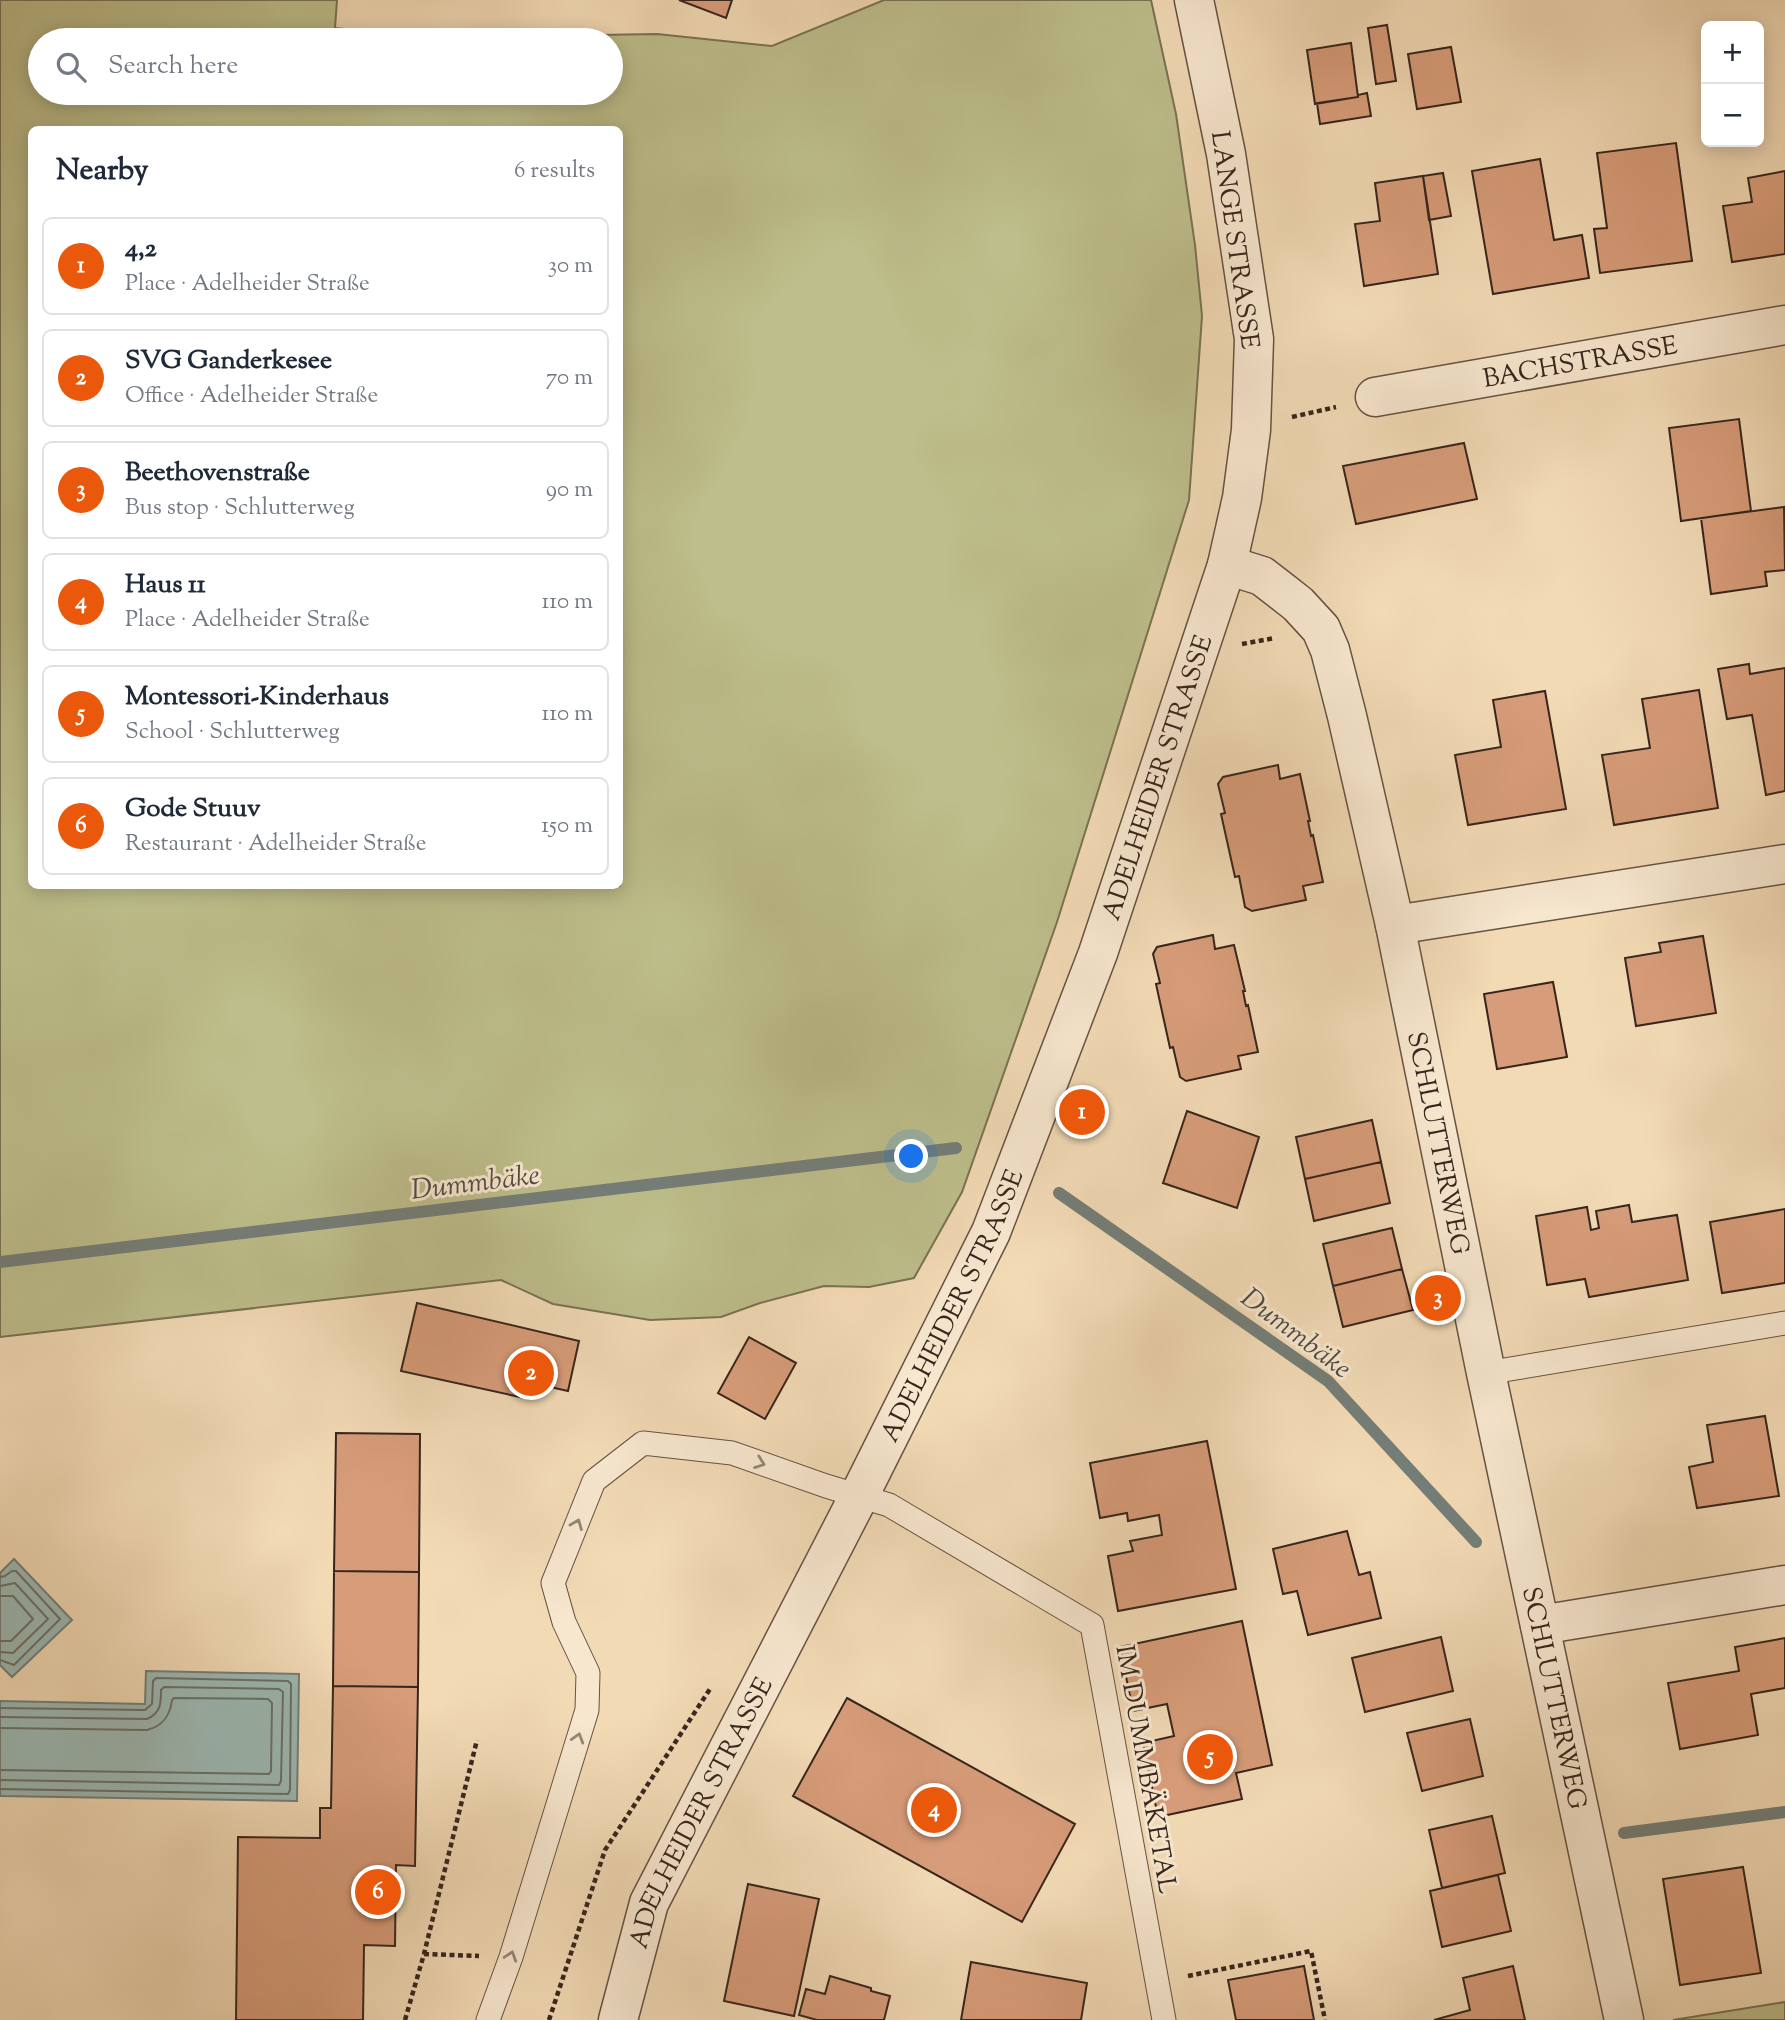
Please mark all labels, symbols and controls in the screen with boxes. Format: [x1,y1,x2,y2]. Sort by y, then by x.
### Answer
map controls [1701,21,1764,147]
button: + [1701,21,1764,84]
search box [28,28,623,105]
icon: search [52,48,90,86]
text: Search here [108,48,238,85]
button: − [1701,84,1764,147]
street label: LANGE STRASSE [1200,129,1267,352]
text: Nearby [56,150,148,193]
text: 6 results [514,155,595,188]
text: 4,2 [125,231,157,268]
text: 1 [77,250,85,283]
text: 30 m [548,250,593,283]
text: Place · Adelheider Straße [125,268,370,301]
street label: BACHSTRASSE [1480,328,1681,399]
text: SVG Ganderkesee [125,343,332,380]
text: 2 [76,362,86,395]
text: 70 m [546,362,593,395]
text: Office · Adelheider Straße [125,380,378,413]
text: Beethovenstraße [125,455,310,492]
text: 3 [76,474,86,507]
text: 90 m [546,474,593,507]
text: Bus stop · Schlutterweg [125,492,355,525]
text: Haus 11 [125,567,206,604]
text: 4 [75,586,87,619]
text: 110 m [542,586,593,619]
text: Place · Adelheider Straße [125,604,370,637]
street label: ADELHEIDER STRASSE [1094,631,1223,926]
text: Montessori-Kinderhaus [125,679,389,716]
text: 5 [77,698,85,731]
text: 110 m [542,698,593,731]
text: School · Schlutterweg [125,716,340,749]
text: Gode Stuuv [125,791,261,828]
text: 6 [75,810,87,843]
text: 150 m [541,810,593,843]
text: Restaurant · Adelheider Straße [125,828,426,861]
street label: SCHLUTTERWEG [1396,1029,1478,1258]
pin: 1 [1059,1086,1105,1138]
your location [894,1139,928,1173]
water label: Dummbäke [409,1156,542,1212]
street label: ADELHEIDER STRASSE [873,1164,1034,1449]
pin: 3 [1415,1272,1461,1324]
water label: Dummbäke [1231,1279,1359,1389]
pin: 2 [508,1347,554,1399]
one-way arrow [754,1455,766,1469]
one-way arrow [568,1518,582,1530]
street label: SCHLUTTERWEG [1511,1584,1595,1813]
street label: IM DUMMBÄKETAL [1104,1642,1185,1897]
street label: ADELHEIDER STRASSE [622,1671,783,1953]
pin: 5 [1187,1731,1233,1783]
one-way arrow [570,1733,585,1745]
pin: 4 [911,1784,957,1836]
pin: 6 [355,1866,401,1918]
one-way arrow [503,1950,517,1962]

